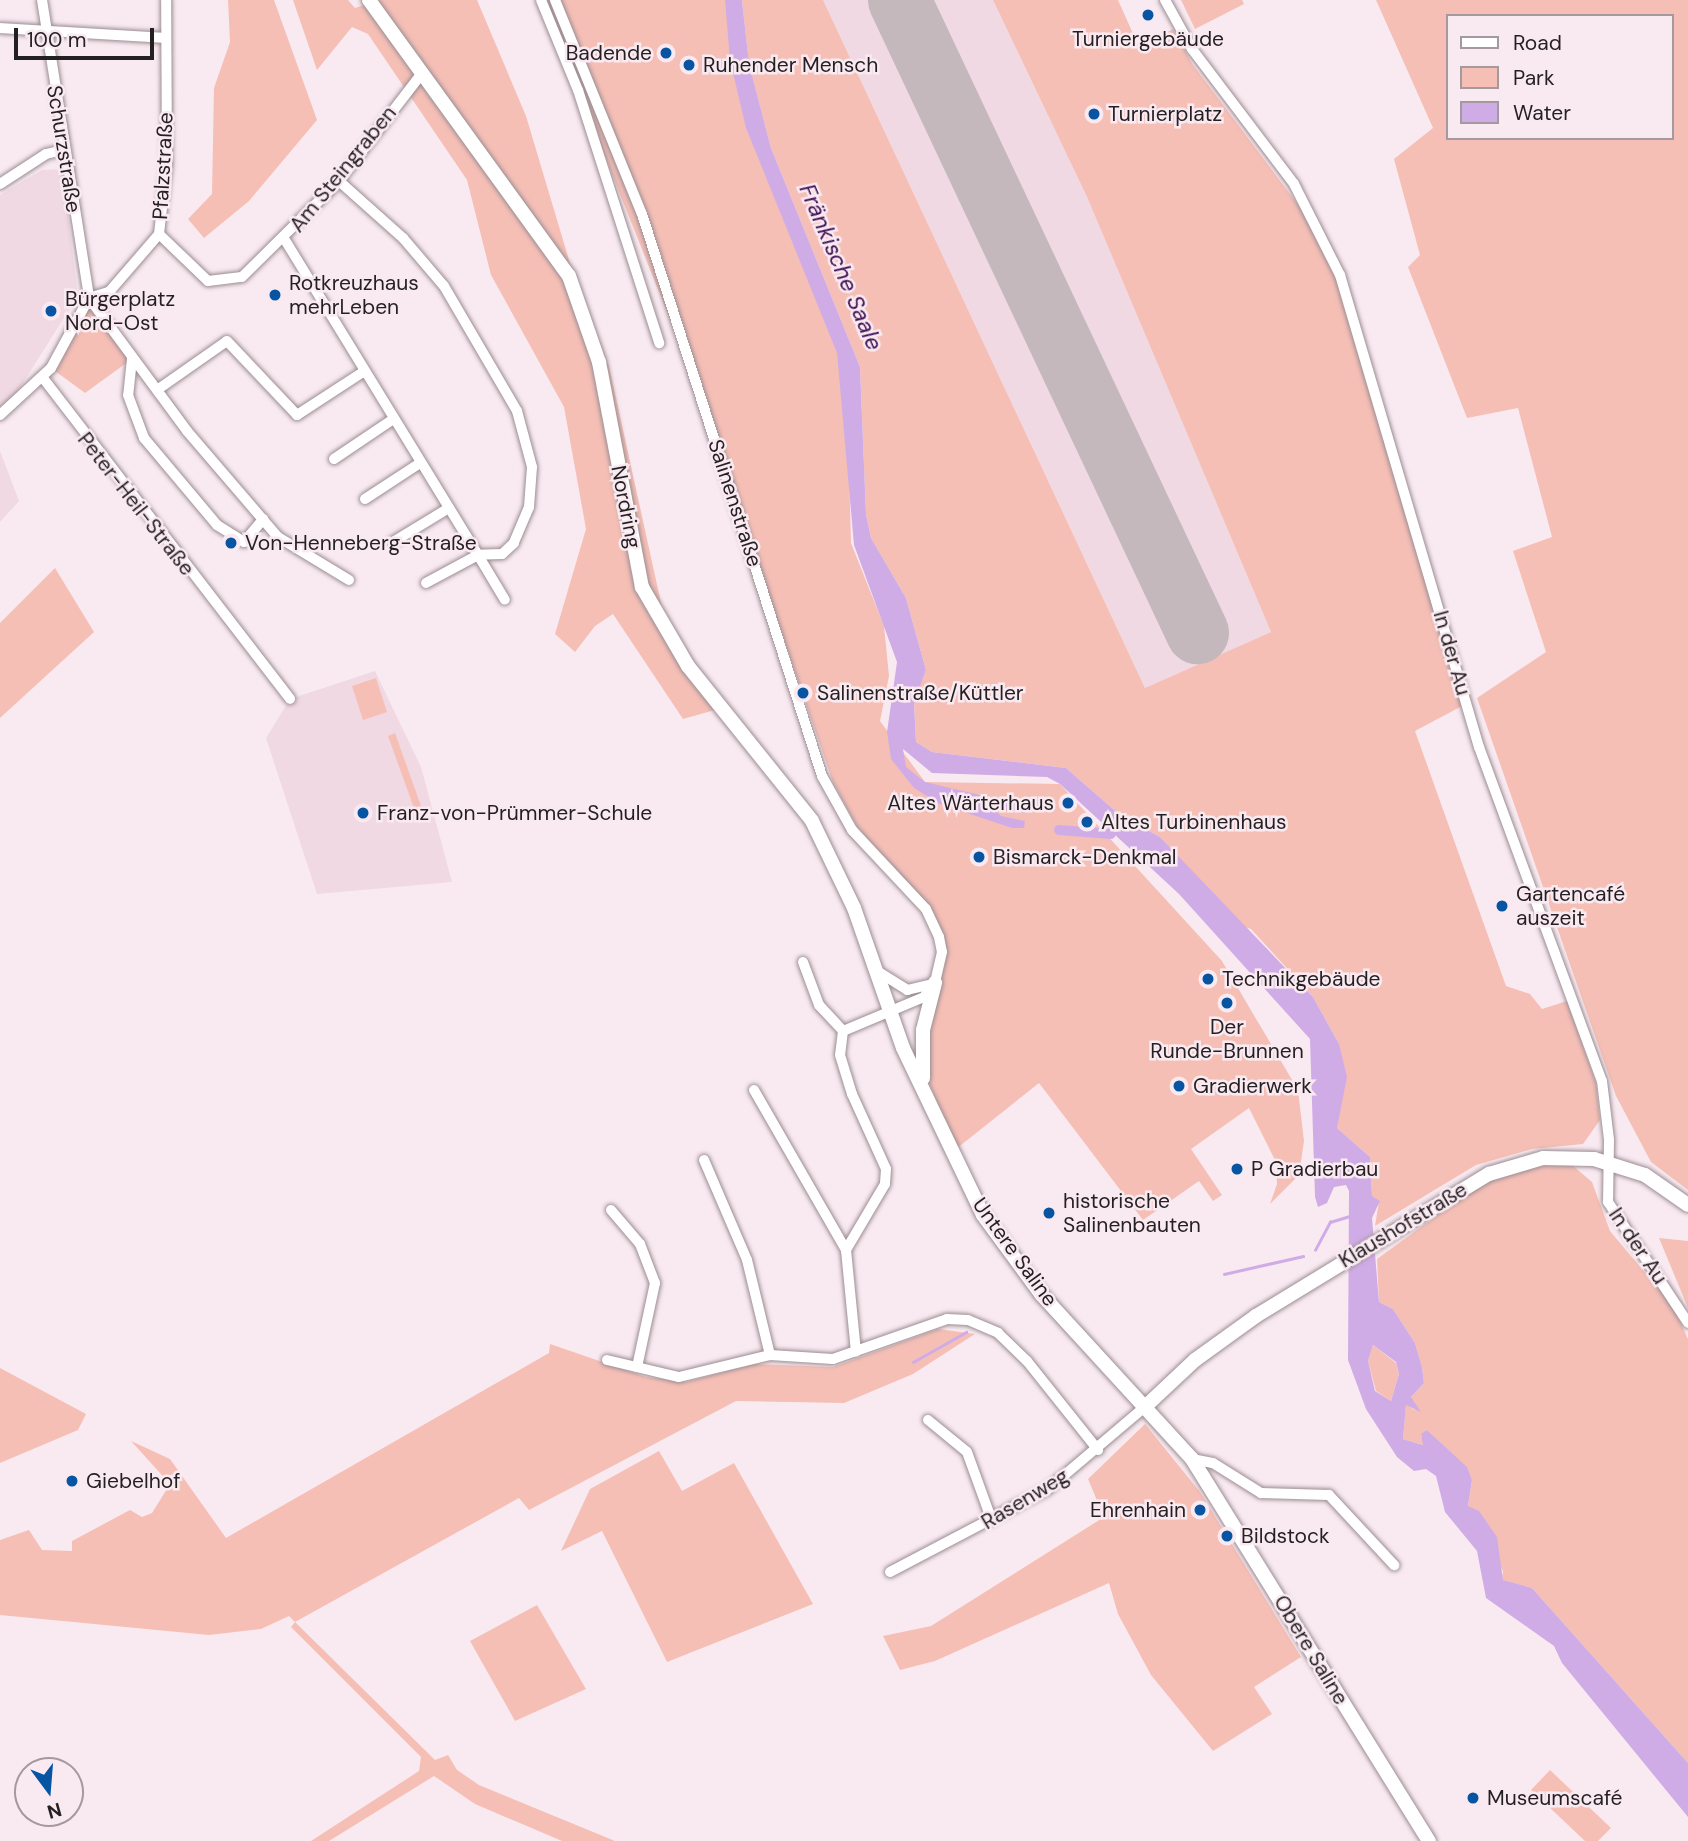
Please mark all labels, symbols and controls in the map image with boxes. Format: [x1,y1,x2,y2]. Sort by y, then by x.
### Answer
marker: Turniergebäude [1140,7,1156,23]
scale bar [18,14,158,58]
legend [1446,14,1674,140]
text: 100 m [27,26,87,54]
place label: Turniergebäude [1072,26,1224,52]
text: Road [1513,29,1562,57]
place label: Badende [566,40,652,66]
marker: Badende [658,45,674,61]
place label: Ruhender Mensch [703,52,878,78]
marker: Ruhender Mensch [681,57,697,73]
text: Park [1513,64,1554,92]
street label: Schurzstraße [41,83,87,215]
text: Water [1513,99,1571,127]
street label: Am Steingraben [284,101,402,237]
place label: Turnierplatz [1108,101,1222,127]
marker: Turnierplatz [1086,106,1102,122]
street label: Pfalzstraße [148,112,178,220]
water label: Fränkische Saale [793,180,889,354]
place label: Rotkreuzhaus mehrLeben [289,270,419,320]
place label: Bürgerplatz Nord-Ost [65,286,175,336]
marker: Rotkreuzhaus mehrLeben [267,287,283,303]
marker: Bürgerplatz Nord-Ost [43,303,59,319]
street label: Peter-Heil-Straße [72,427,200,581]
street label: Salinenstraße [703,436,767,570]
street label: Nordring [606,463,646,551]
place label: Von-Henneberg-Straße [245,530,477,556]
marker: Von-Henneberg-Straße [223,535,239,551]
street label: In der Au [1428,608,1476,698]
place label: Salinenstraße/Küttler [817,680,1024,706]
marker: Salinenstraße/Küttler [795,685,811,701]
place label: Altes Wärterhaus [887,790,1054,816]
marker: Altes Wärterhaus [1060,795,1076,811]
place label: Franz-von-Prümmer-Schule [377,800,652,826]
marker: Franz-von-Prümmer-Schule [355,805,371,821]
place label: Altes Turbinenhaus [1101,809,1286,835]
marker: Altes Turbinenhaus [1079,814,1095,830]
place label: Bismarck-Denkmal [993,844,1177,870]
marker: Bismarck-Denkmal [971,849,987,865]
place label: Gartencafé auszeit [1516,881,1625,931]
marker: Gartencafé auszeit [1494,898,1510,914]
place label: Technikgebäude [1222,966,1381,992]
marker: Technikgebäude [1200,971,1216,987]
marker: Der Runde-Brunnen [1219,995,1235,1011]
place label: Der Runde-Brunnen [1150,1014,1304,1064]
place label: Gradierwerk [1193,1073,1312,1099]
marker: Gradierwerk [1171,1078,1187,1094]
place label: P Gradierbau [1251,1156,1378,1182]
marker: P Gradierbau [1229,1161,1245,1177]
street label: Klaushofstraße [1334,1177,1472,1273]
place label: historische Salinenbauten [1063,1188,1201,1238]
street label: Untere Saline [967,1193,1063,1311]
street label: In der Au [1603,1203,1673,1289]
marker: historische Salinenbauten [1041,1205,1057,1221]
street label: Rasenweg [977,1463,1073,1535]
place label: Giebelhof [86,1468,180,1494]
marker: Giebelhof [64,1473,80,1489]
place label: Ehrenhain [1090,1497,1186,1523]
marker: Ehrenhain [1192,1502,1208,1518]
place label: Bildstock [1241,1523,1330,1549]
marker: Bildstock [1219,1528,1235,1544]
street label: Obere Saline [1268,1591,1354,1709]
north arrow [14,1757,84,1827]
place label: Museumscafé [1487,1785,1623,1811]
marker: Museumscafé [1465,1790,1481,1806]
text: N [44,1797,64,1825]

